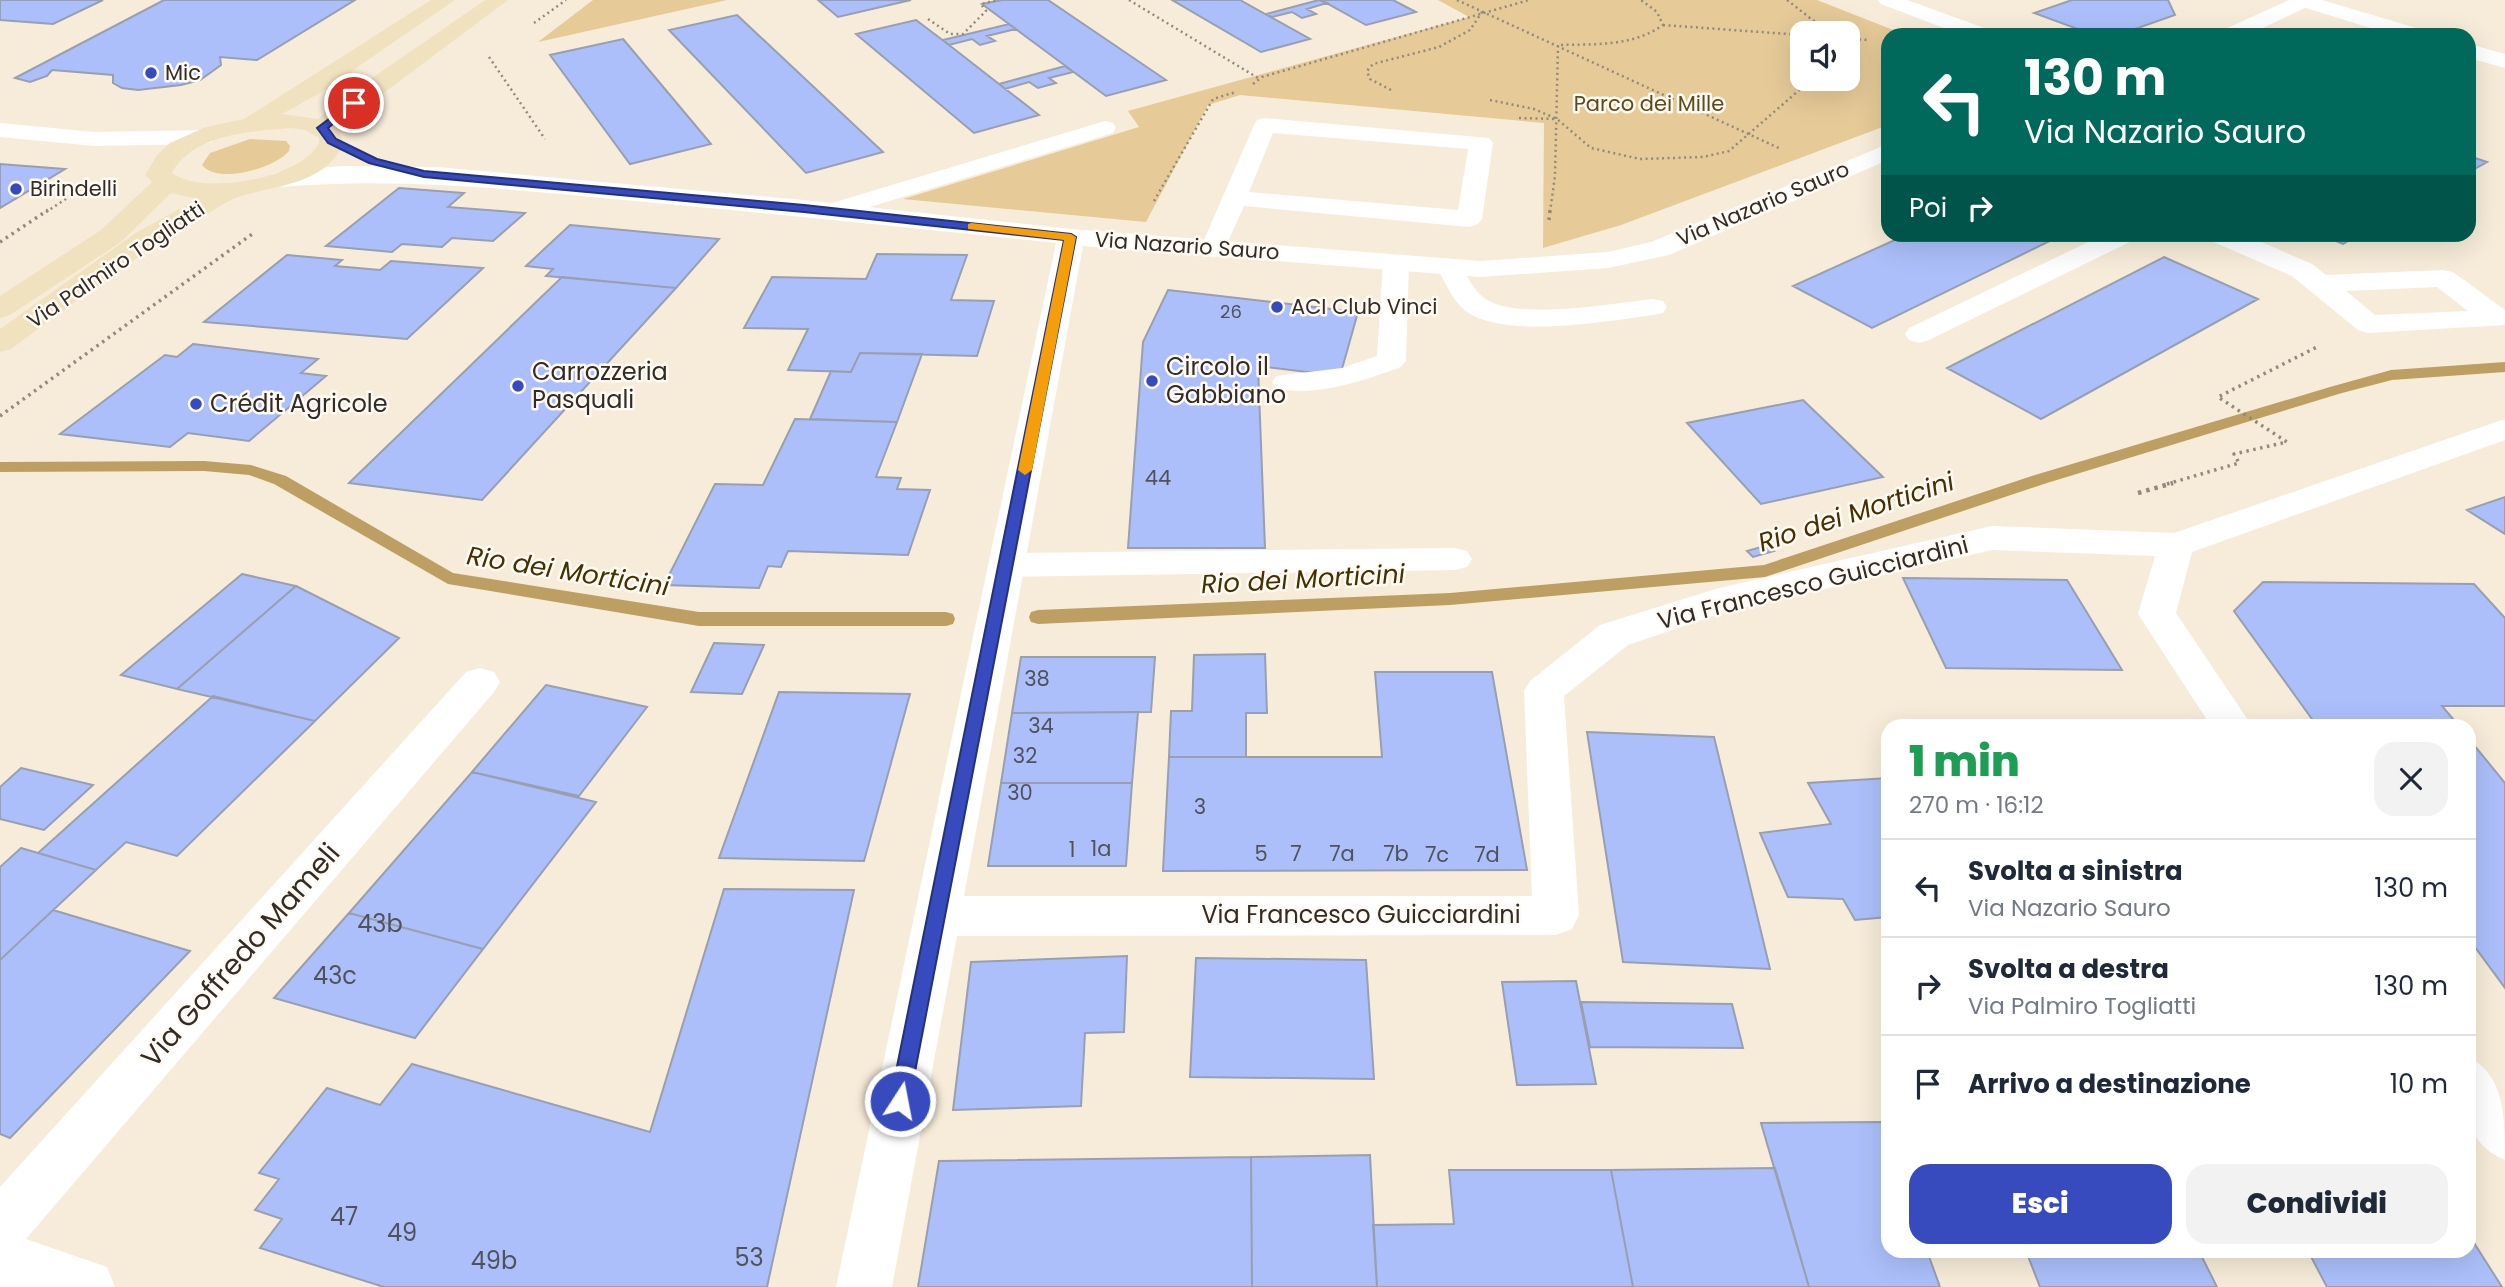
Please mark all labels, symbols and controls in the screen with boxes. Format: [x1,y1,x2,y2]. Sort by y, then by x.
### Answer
map controls [1790,21,1860,91]
button: sound [1790,21,1860,91]
text: 130 m [2024,44,2166,112]
icon: left [1909,56,2000,147]
place label: Mic [165,58,201,87]
marker: Mic [143,65,159,81]
pin [324,73,384,133]
icon: arrive [335,84,373,122]
park label: Parco dei Mille [1574,89,1724,118]
text: Via Nazario Sauro [2024,109,2306,154]
street label: Via Nazario Sauro [1672,154,1854,253]
place label: Birindelli [30,174,117,203]
marker: Birindelli [8,181,24,197]
icon: right [1961,189,1999,227]
text: Poi [1909,190,1947,226]
street label: Via Palmiro Togliatti [21,194,210,335]
street label: Via Nazario Sauro [1094,225,1280,266]
place label: ACI Club Vinci [1291,292,1437,321]
house number: 26 [1220,299,1242,324]
marker: ACI Club Vinci [1269,299,1285,315]
place label: Circolo il Gabbiano [1166,350,1286,411]
place label: Carrozzeria Pasquali [532,355,668,416]
marker: Circolo il Gabbiano [1144,373,1160,389]
marker: Carrozzeria Pasquali [510,378,526,394]
place label: Crédit Agricole [210,387,388,420]
marker: Crédit Agricole [188,396,204,412]
house number: 44 [1145,463,1171,492]
water label: Rio dei Morticini [1753,463,1959,561]
street label: Via Francesco Guicciardini [1654,528,1972,637]
water label: Rio dei Morticini [464,537,672,605]
water label: Rio dei Morticini [1200,556,1407,602]
house number: 38 [1024,664,1050,693]
house number: 34 [1028,711,1054,740]
text: 1 min [1909,732,2020,791]
house number: 32 [1013,741,1037,770]
button: close [2374,742,2448,816]
house number: 30 [1007,778,1033,807]
text: 270 m · 16:12 [1909,789,2044,821]
house number: 3 [1194,792,1206,821]
house number: 1a [1091,834,1111,863]
street label: Via Goffredo Mameli [132,835,349,1076]
house number: 1 [1069,835,1075,864]
house number: 5 [1254,839,1268,868]
house number: 7 [1290,839,1302,868]
house number: 7a [1329,839,1355,868]
house number: 7b [1383,839,1409,868]
house number: 7c [1425,840,1449,869]
house number: 7d [1474,840,1500,869]
text: Svolta a sinistra [1968,853,2183,889]
icon: left [1909,869,1947,907]
text: 130 m [2374,870,2448,906]
text: Via Nazario Sauro [1968,892,2171,924]
street label: Via Francesco Guicciardini [1201,898,1521,931]
house number: 43b [357,907,403,940]
text: Svolta a destra [1968,951,2169,987]
house number: 43c [313,959,357,992]
icon: right [1909,967,1947,1005]
text: 130 m [2374,968,2448,1004]
text: Via Palmiro Togliatti [1968,990,2196,1022]
position arrow [863,1064,937,1138]
icon: arrive [1909,1065,1947,1103]
text: Arrivo a destinazione [1968,1066,2251,1102]
text: 10 m [2390,1066,2448,1102]
button: Esci [1909,1164,2172,1244]
button: Condividi [2186,1164,2448,1244]
house number: 47 [330,1200,358,1233]
house number: 49 [387,1216,417,1249]
house number: 53 [734,1241,764,1274]
house number: 49b [471,1244,517,1277]

